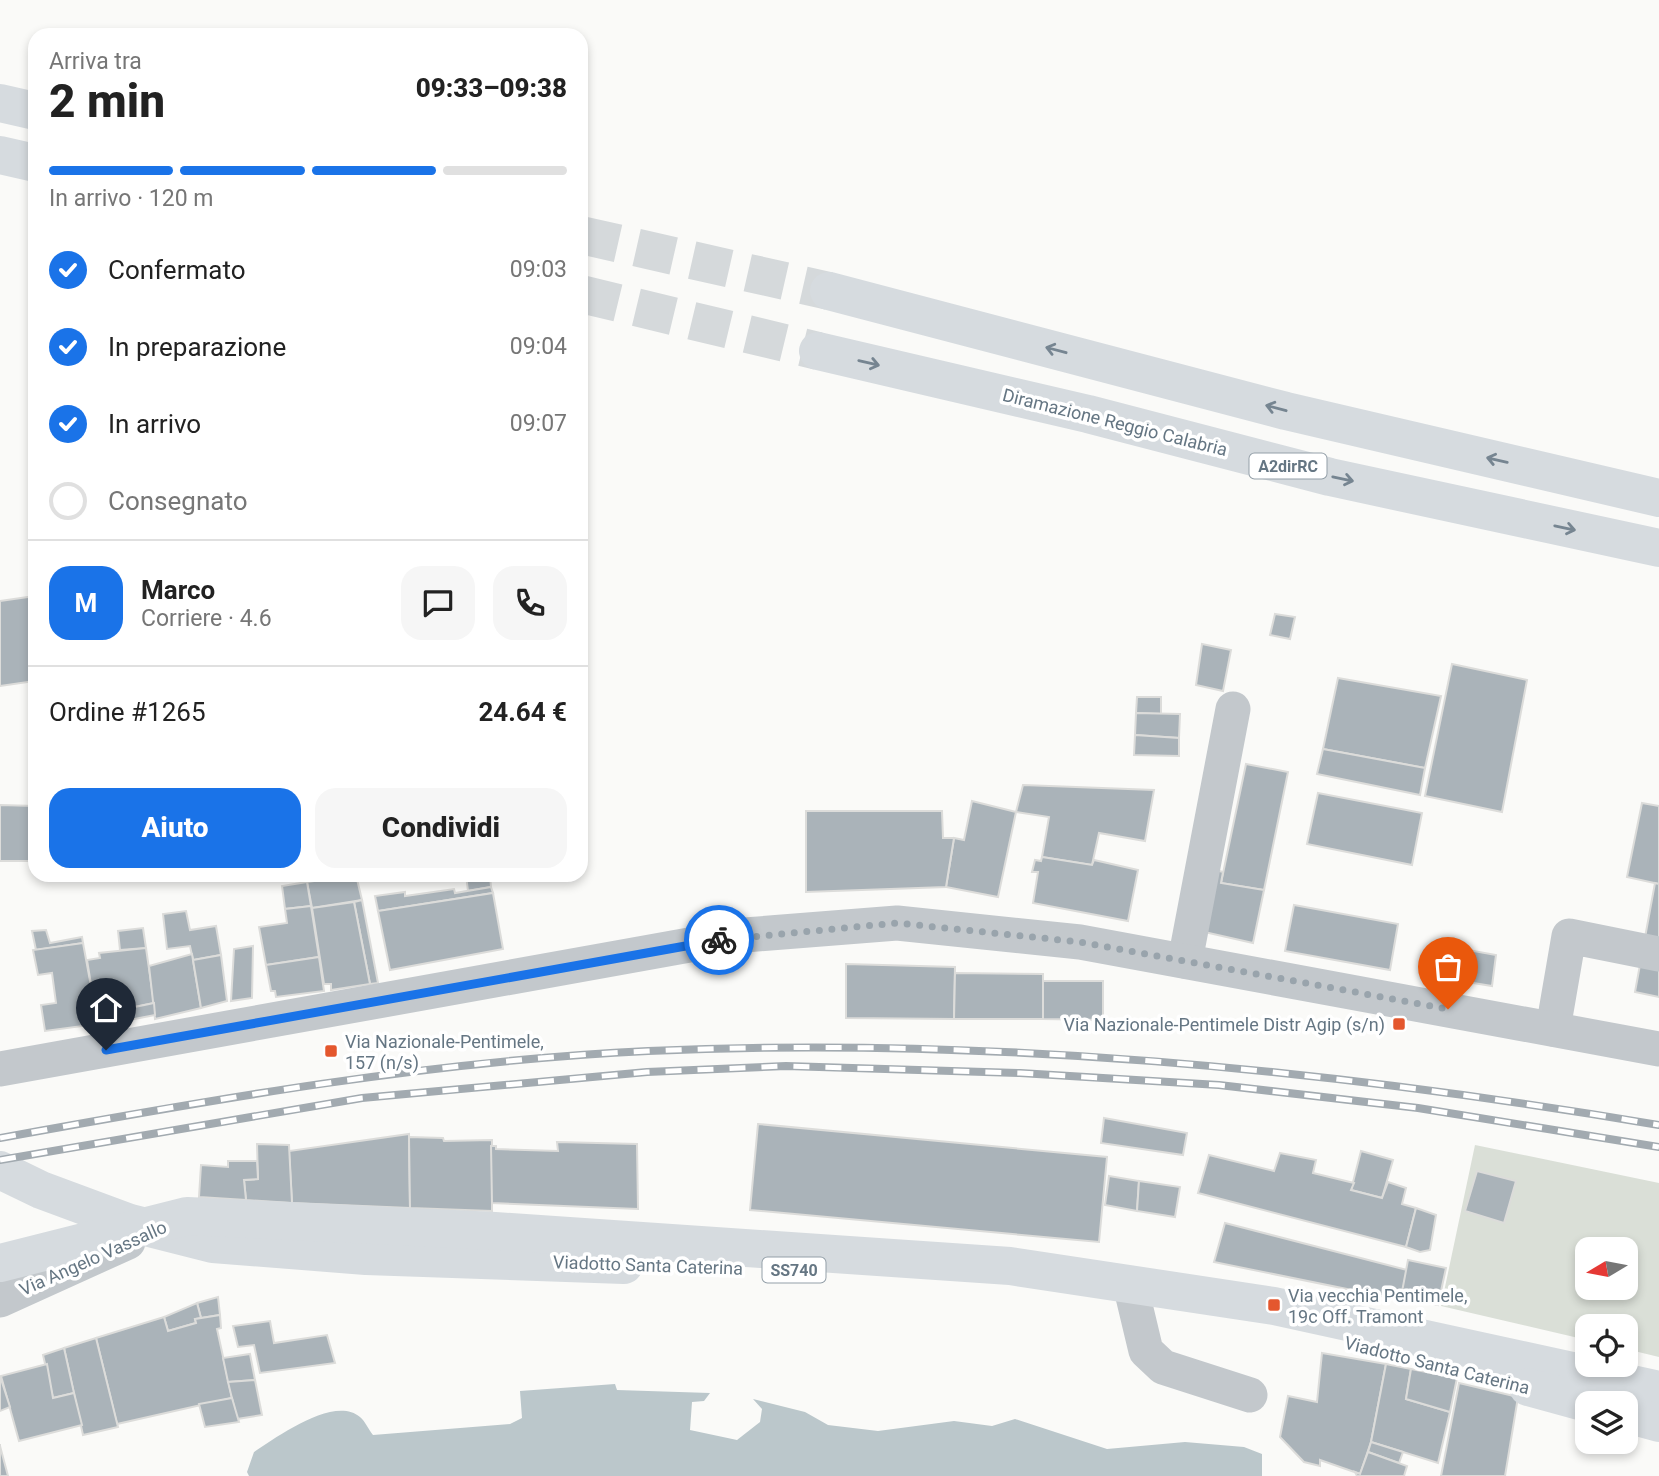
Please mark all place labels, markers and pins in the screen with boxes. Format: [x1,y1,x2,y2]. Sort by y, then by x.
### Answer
pin [1418,937,1478,1009]
pin [76,978,136,1050]
place label: Via Nazionale-Pentimele Distr Agip (s/n) [1064,1014,1385,1036]
marker: Via Nazionale-Pentimele Distr Agip (s/n) [1391,1016,1407,1032]
place label: Via Nazionale-Pentimele, 157 (n/s) [345,1031,544,1074]
marker: Via Nazionale-Pentimele, 157 (n/s) [323,1043,339,1059]
place label: Via vecchia Pentimele, 19c Off. Tramont [1288,1285,1467,1327]
marker: Via vecchia Pentimele, 19c Off. Tramont [1266,1297,1282,1313]

